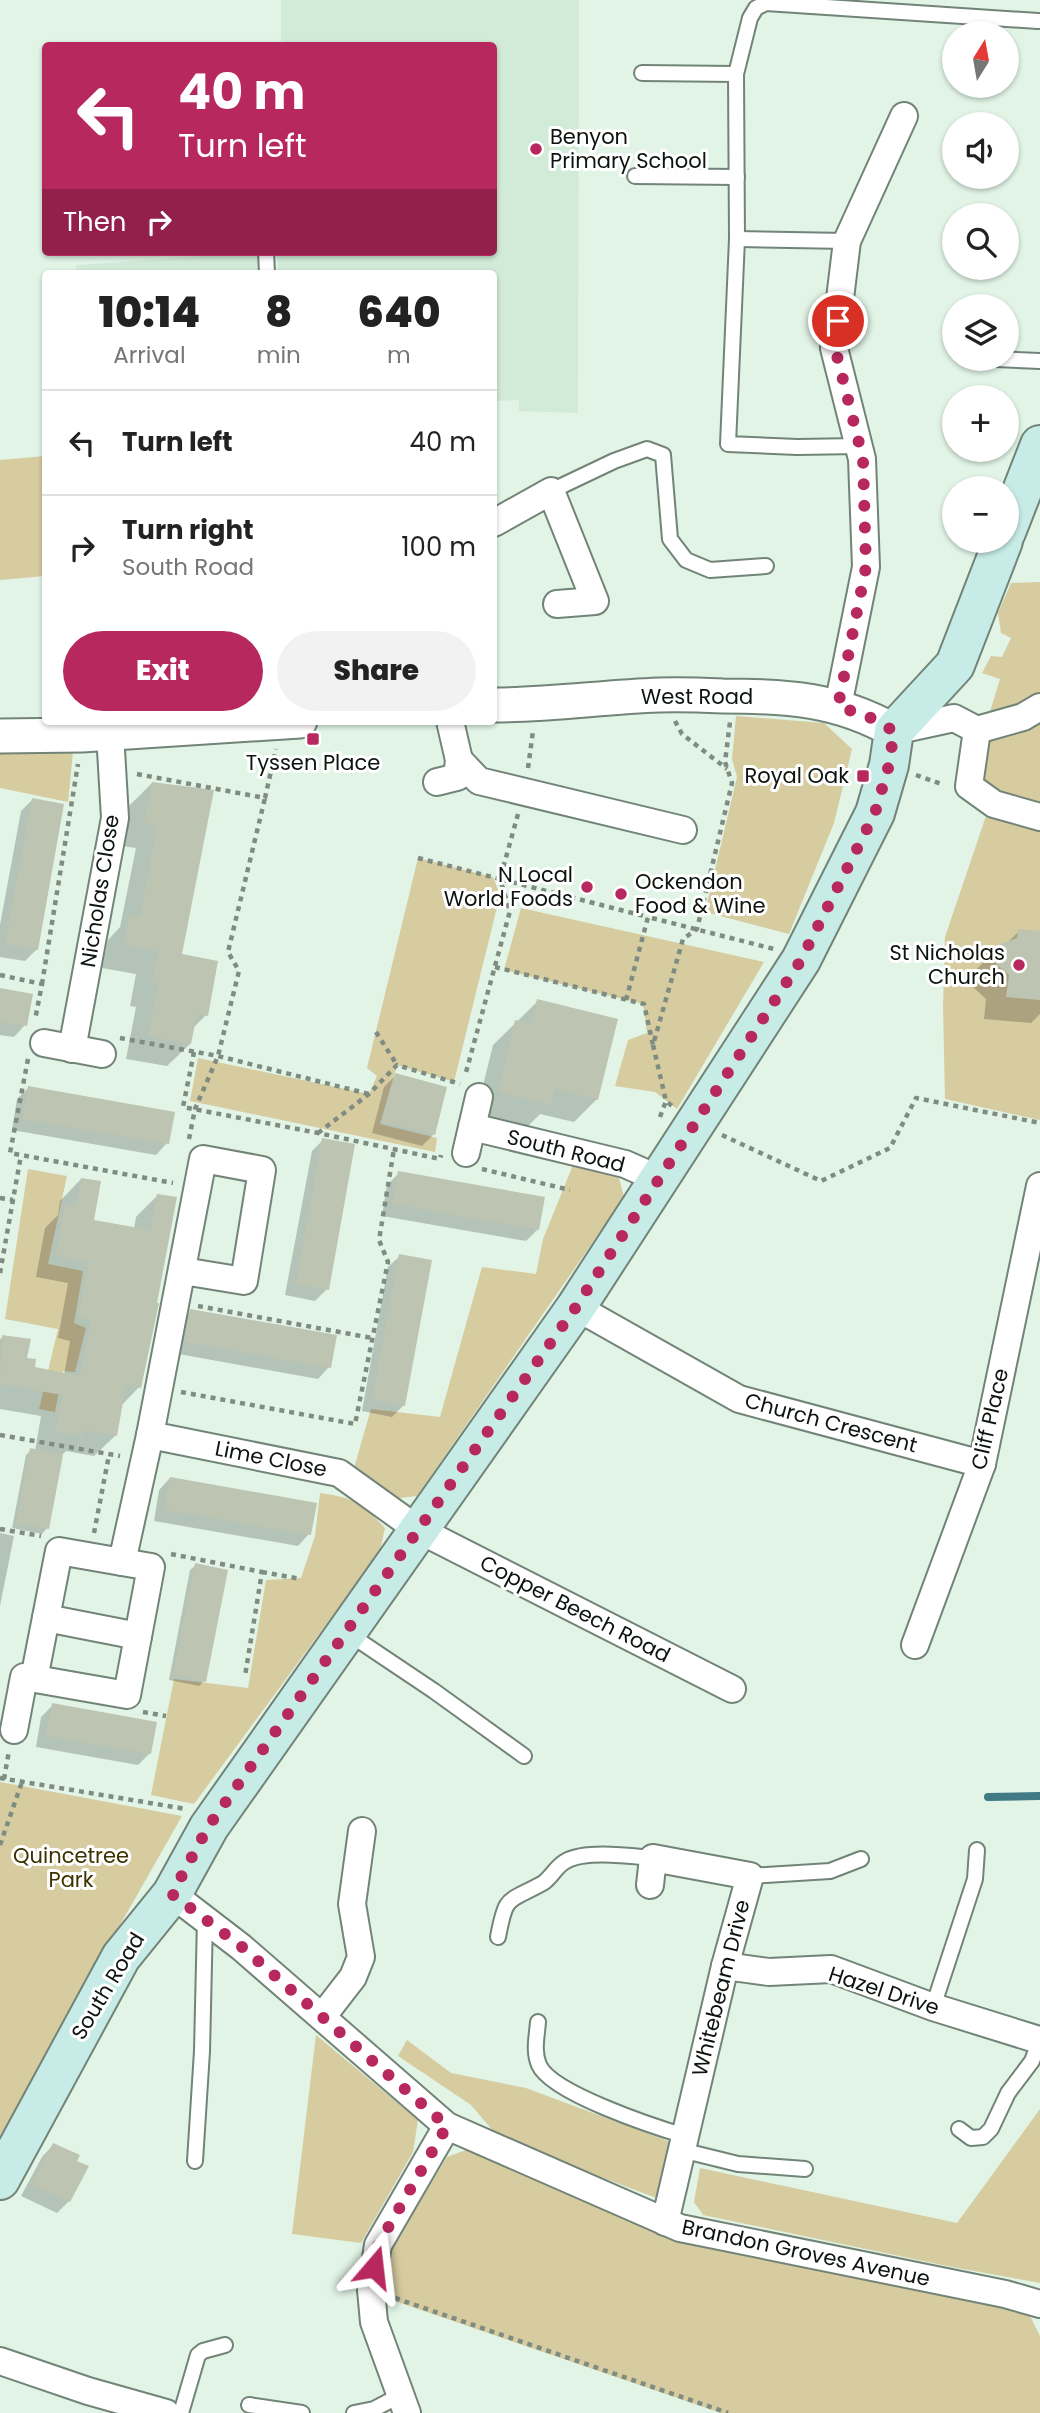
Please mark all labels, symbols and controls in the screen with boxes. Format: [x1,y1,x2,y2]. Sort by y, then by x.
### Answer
north arrow [942,21,1018,98]
map controls [942,21,1019,553]
text: 40 m [178,58,305,126]
icon: left [63,70,154,161]
button: sound [942,112,1019,189]
place label: Benyon Primary School [550,122,707,175]
text: Turn left [178,123,307,168]
marker: Benyon Primary School [528,141,544,157]
icon: right [140,203,178,241]
button: search [942,203,1019,280]
text: Then [63,204,126,240]
text: 10:14 [98,283,200,342]
text: 8 [265,283,292,342]
text: 640 [357,283,441,342]
pin [808,291,868,351]
button: layers [942,294,1019,371]
icon: arrive [819,302,857,340]
text: Arrival [113,339,186,371]
text: min [257,339,301,371]
text: m [387,339,411,371]
button: + [942,385,1019,462]
icon: left [63,424,101,462]
text: Turn left [122,424,233,460]
text: 40 m [410,424,476,460]
button: − [942,476,1019,553]
text: Turn right [122,512,254,548]
icon: right [63,529,101,567]
text: 100 m [401,529,476,565]
text: South Road [122,551,254,583]
button: Exit [63,631,263,711]
button: Share [277,631,476,711]
street label: West Road [641,682,753,711]
marker: Tyssen Place [305,731,321,747]
place label: Tyssen Place [246,748,380,777]
place label: Royal Oak [744,761,849,790]
marker: Royal Oak [855,768,871,784]
street label: Nicholas Close [73,812,126,969]
place label: N Local World Foods [444,860,573,913]
place label: Ockendon Food & Wine [635,867,766,920]
marker: N Local World Foods [579,879,595,895]
marker: Ockendon Food & Wine [613,886,629,902]
place label: St Nicholas Church [890,938,1005,991]
marker: St Nicholas Church [1011,957,1027,973]
street label: South Road [504,1122,628,1179]
street label: Cliff Place [964,1365,1015,1472]
street label: Church Crescent [742,1386,921,1460]
street label: Lime Close [213,1433,329,1484]
street label: Copper Beech Road [475,1548,675,1669]
park label: Quincetree Park [13,1841,129,1894]
street label: Whitebeam Drive [685,1897,756,2079]
street label: South Road [64,1927,151,2045]
street label: Hazel Drive [825,1959,943,2022]
street label: Brandon Groves Avenue [679,2212,933,2293]
position arrow [337,2230,411,2304]

